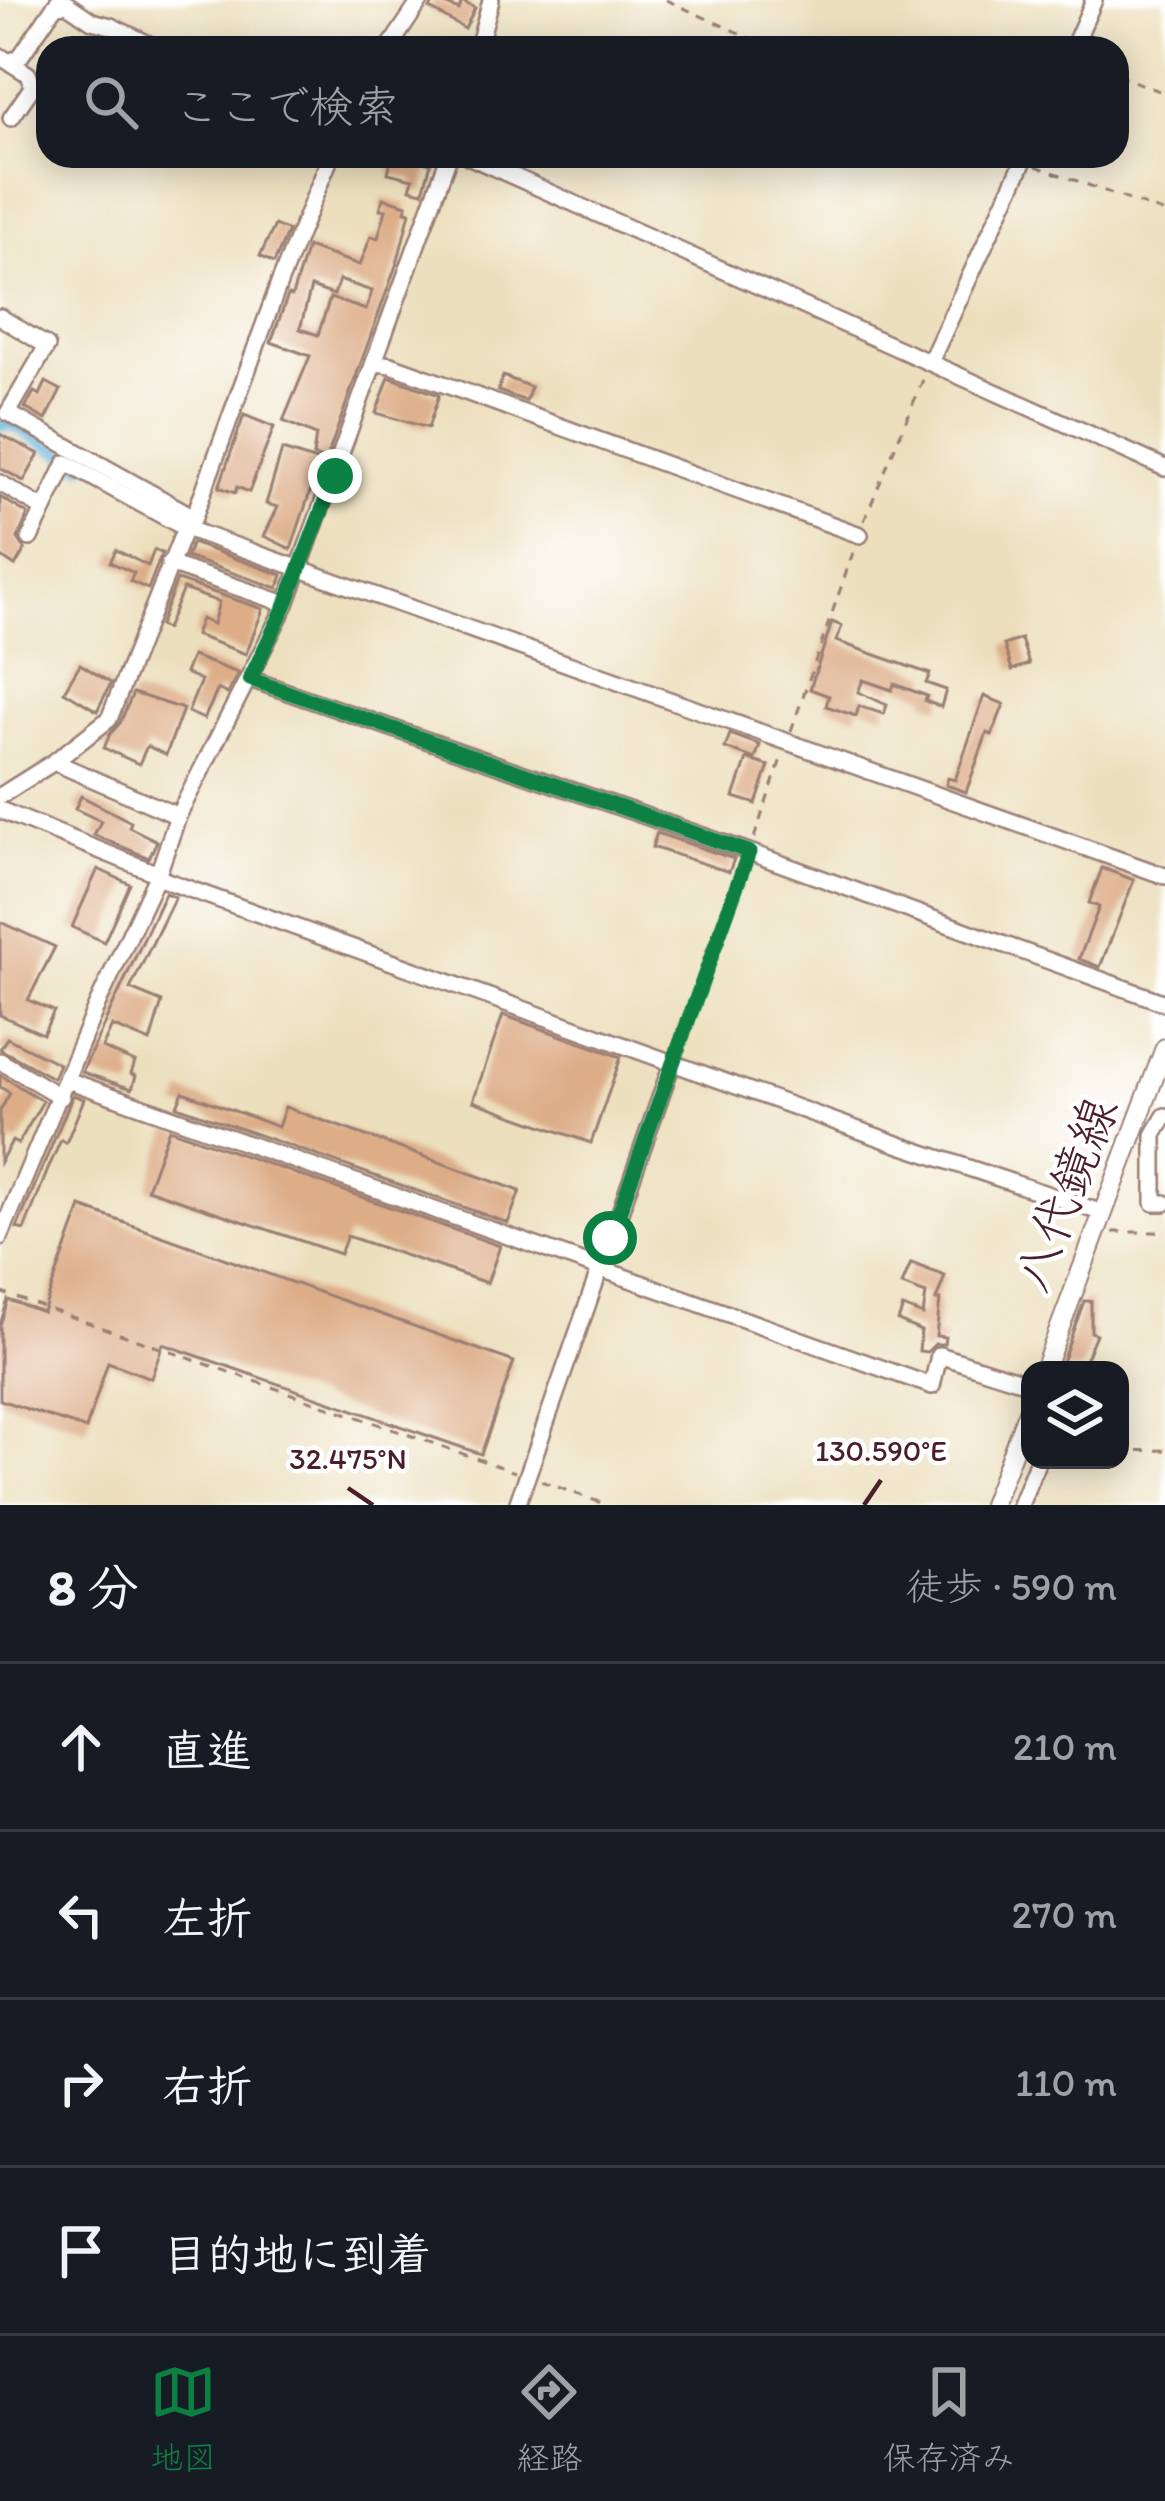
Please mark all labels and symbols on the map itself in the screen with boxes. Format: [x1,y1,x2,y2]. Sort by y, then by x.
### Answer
route end [308,449,362,503]
street label: 八代鏡線 [1000,1088,1130,1300]
route start [583,1211,637,1265]
text: 130.590°E [815,1432,947,1469]
text: 32.475°N [289,1440,407,1477]

